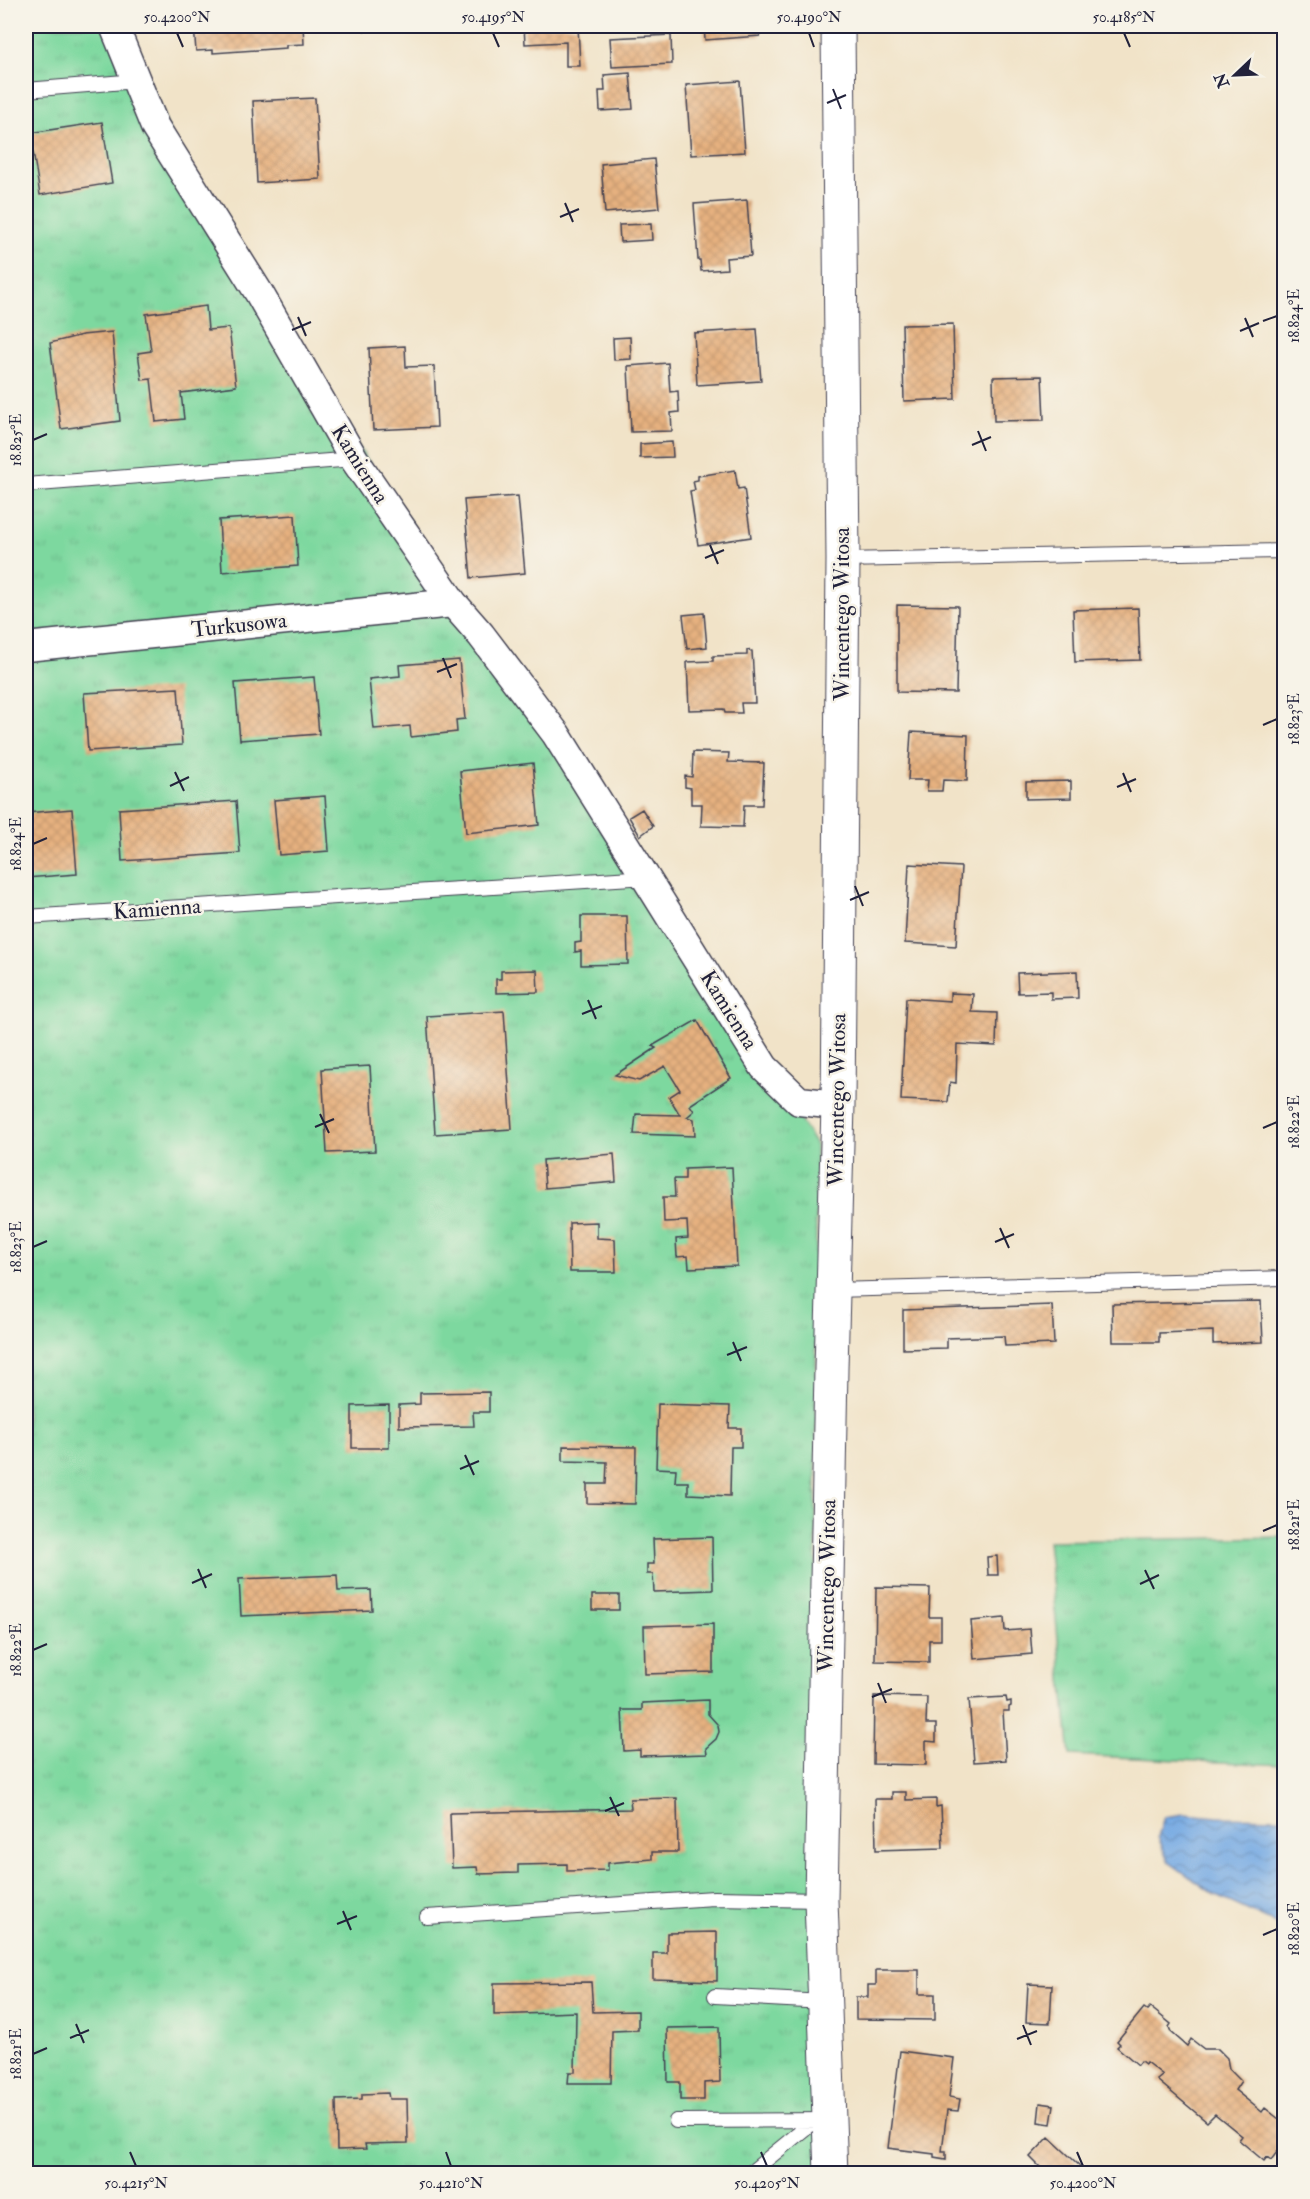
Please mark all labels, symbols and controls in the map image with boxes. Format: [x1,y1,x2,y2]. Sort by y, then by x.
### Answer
text: 50.4200°N [143,8,211,27]
text: 50.4195°N [461,8,525,27]
text: 50.4190°N [777,8,842,27]
text: 50.4185°N [1092,8,1156,27]
north arrow [1205,45,1265,105]
text: N [1210,69,1235,92]
text: 18.824°E [1285,289,1304,343]
text: 18.825°E [7,414,26,466]
street label: Kamienna [325,419,396,510]
street label: Wincentego Witosa [828,526,856,702]
street label: Turkusowa [190,606,289,644]
text: 18.823°E [1285,693,1304,745]
text: 18.824°E [7,817,26,871]
street label: Kamienna [112,892,203,926]
street label: Kamienna [694,965,765,1056]
street label: Wincentego Witosa [821,1012,853,1188]
text: 18.822°E [1285,1095,1304,1149]
text: 18.823°E [7,1221,26,1273]
street label: Wincentego Witosa [811,1498,843,1674]
text: 18.821°E [1285,1499,1304,1551]
text: 18.822°E [7,1623,26,1677]
text: 18.820°E [1285,1902,1304,1956]
text: 18.821°E [7,2028,26,2080]
text: 50.4215°N [104,2174,168,2193]
text: 50.4210°N [419,2174,484,2193]
text: 50.4205°N [734,2174,801,2193]
text: 50.4200°N [1049,2174,1117,2193]

